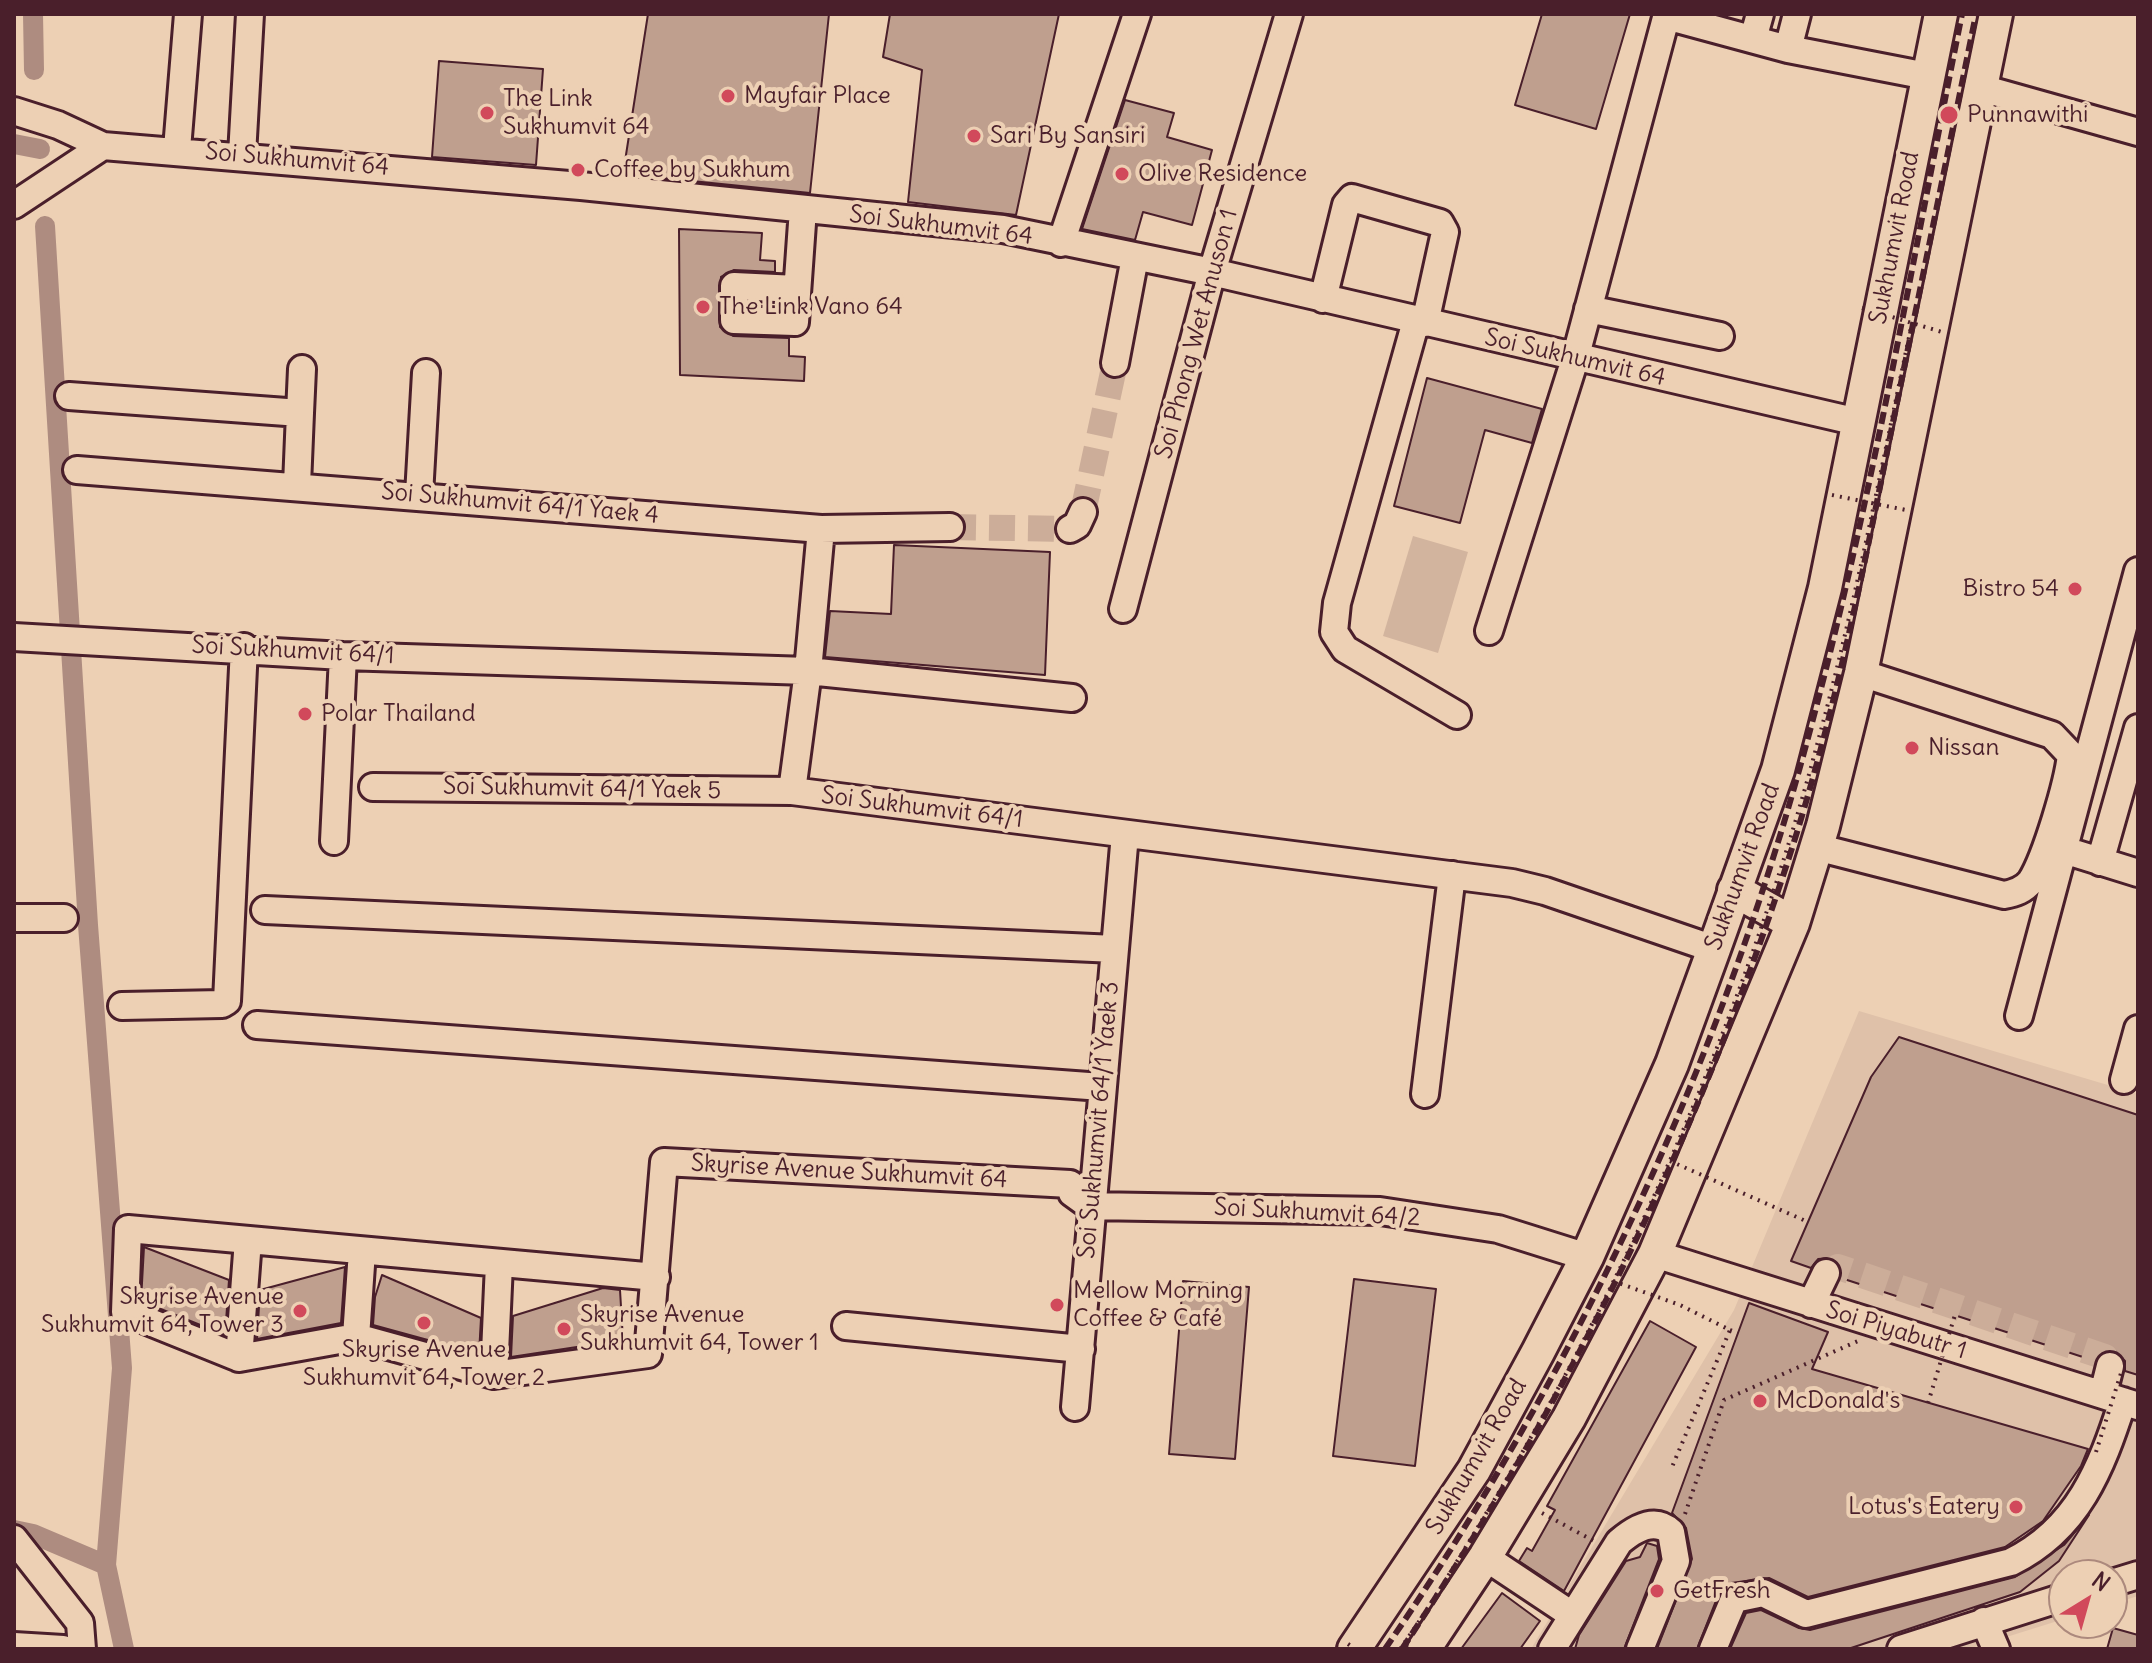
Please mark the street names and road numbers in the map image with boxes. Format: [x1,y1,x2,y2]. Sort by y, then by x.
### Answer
street label: Soi Sukhumvit 64 [204,138,390,182]
street label: Sukhumvit Road [1864,149,1926,327]
street label: Soi Sukhumvit 64 [848,200,1034,252]
street label: Soi Phong Wet Anuson 1 [1150,206,1244,462]
street label: Soi Sukhumvit 64 [1482,323,1668,393]
street label: Soi Sukhumvit 64/1 Yaek 4 [380,478,660,530]
street label: Soi Sukhumvit 64/1 [191,631,395,671]
street label: Soi Sukhumvit 64/1 Yaek 5 [443,772,721,806]
street label: Sukhumvit Road [1699,780,1787,954]
street label: Soi Sukhumvit 64/1 [820,781,1024,835]
street label: Soi Sukhumvit 64/1 Yaek 3 [1073,980,1125,1260]
street label: Skyrise Avenue Sukhumvit 64 [690,1149,1008,1195]
street label: Soi Sukhumvit 64/2 [1213,1193,1421,1233]
street label: Soi Piyabutr 1 [1822,1296,1970,1366]
street label: Sukhumvit Road [1421,1374,1533,1540]

